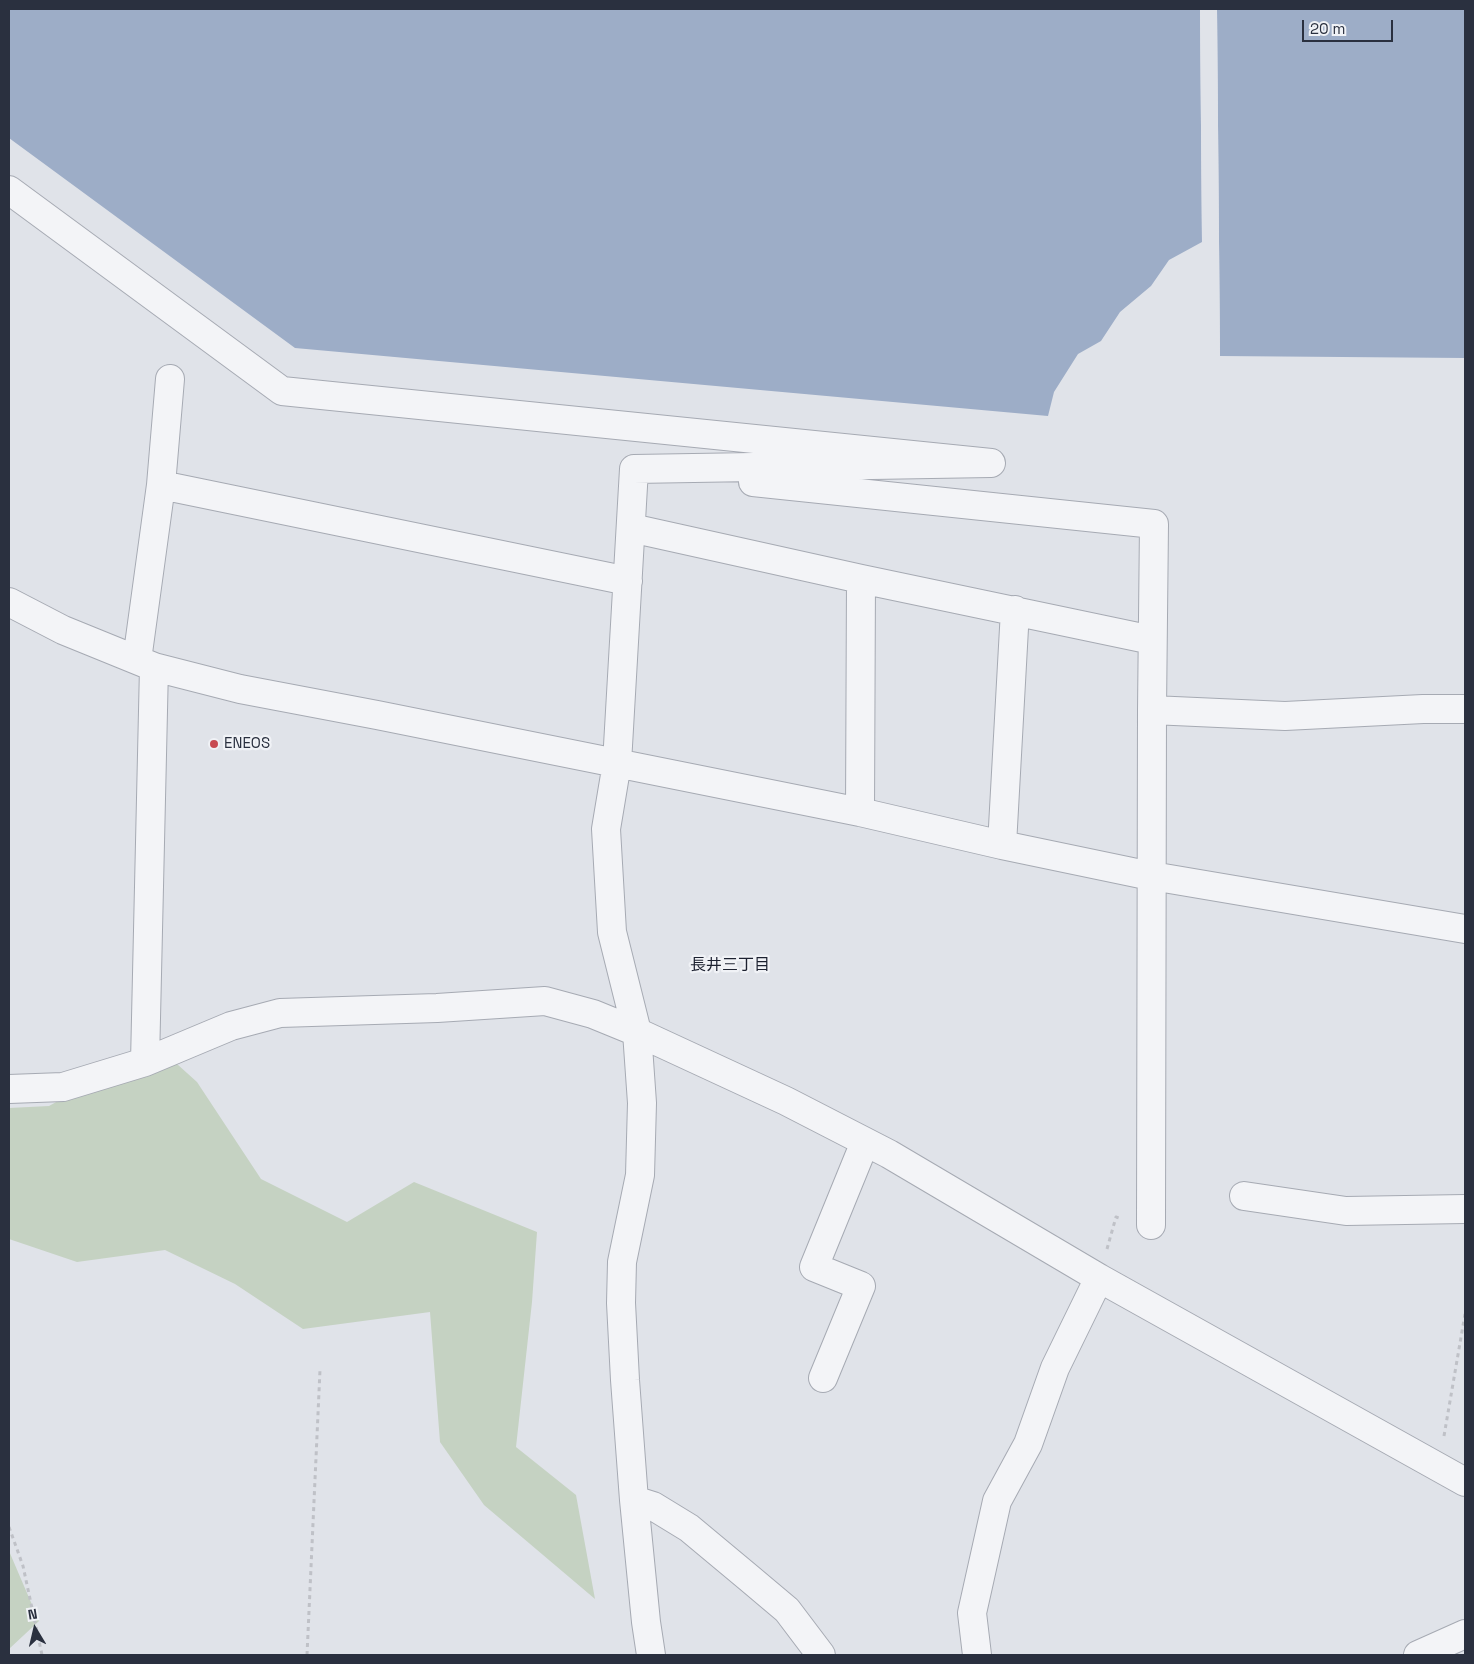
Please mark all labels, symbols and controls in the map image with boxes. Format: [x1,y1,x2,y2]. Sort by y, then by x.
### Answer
scale bar [1304,10,1395,42]
text: 20 m [1310,19,1345,38]
place label: ENEOS [224,735,270,753]
marker: ENEOS [208,738,220,750]
district label: 長井三丁目 [690,956,770,976]
north arrow [10,1604,60,1654]
text: N [27,1605,39,1624]

